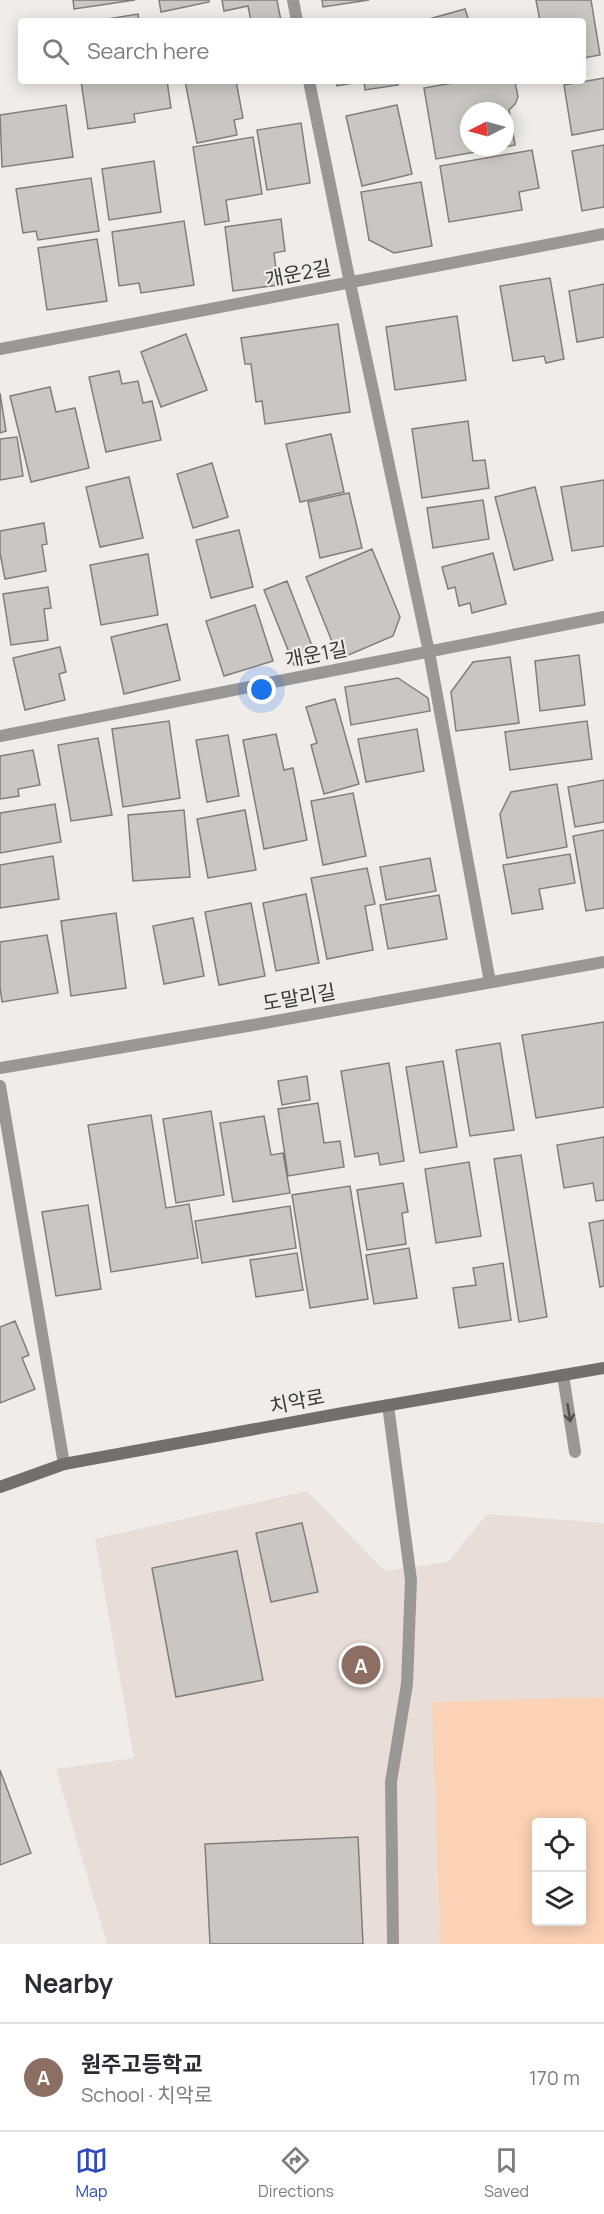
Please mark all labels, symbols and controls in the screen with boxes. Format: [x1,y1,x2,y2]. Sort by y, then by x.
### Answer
search box [18,18,586,84]
icon: search [39,35,72,68]
text: Search here [87,36,209,66]
north arrow [460,102,514,156]
street label: 개운2길 [263,253,333,293]
street label: 개운1길 [283,635,349,673]
your location [247,675,276,704]
street label: 도말리길 [260,977,338,1017]
street label: 치악로 [267,1382,327,1420]
one-way arrow [564,1403,575,1423]
pin: A [342,1642,380,1688]
map controls [532,1818,586,1926]
button: locate [532,1818,586,1872]
button: layers [532,1872,586,1926]
text: Nearby [24,1965,113,2001]
text: 원주고등학교 [81,2049,202,2079]
text: A [37,2064,50,2091]
text: 170 m [529,2064,580,2091]
text: School · 치악로 [81,2081,212,2108]
tab: Map [75,2144,108,2202]
tab: Directions [258,2144,334,2202]
tab: Saved [484,2144,529,2202]

